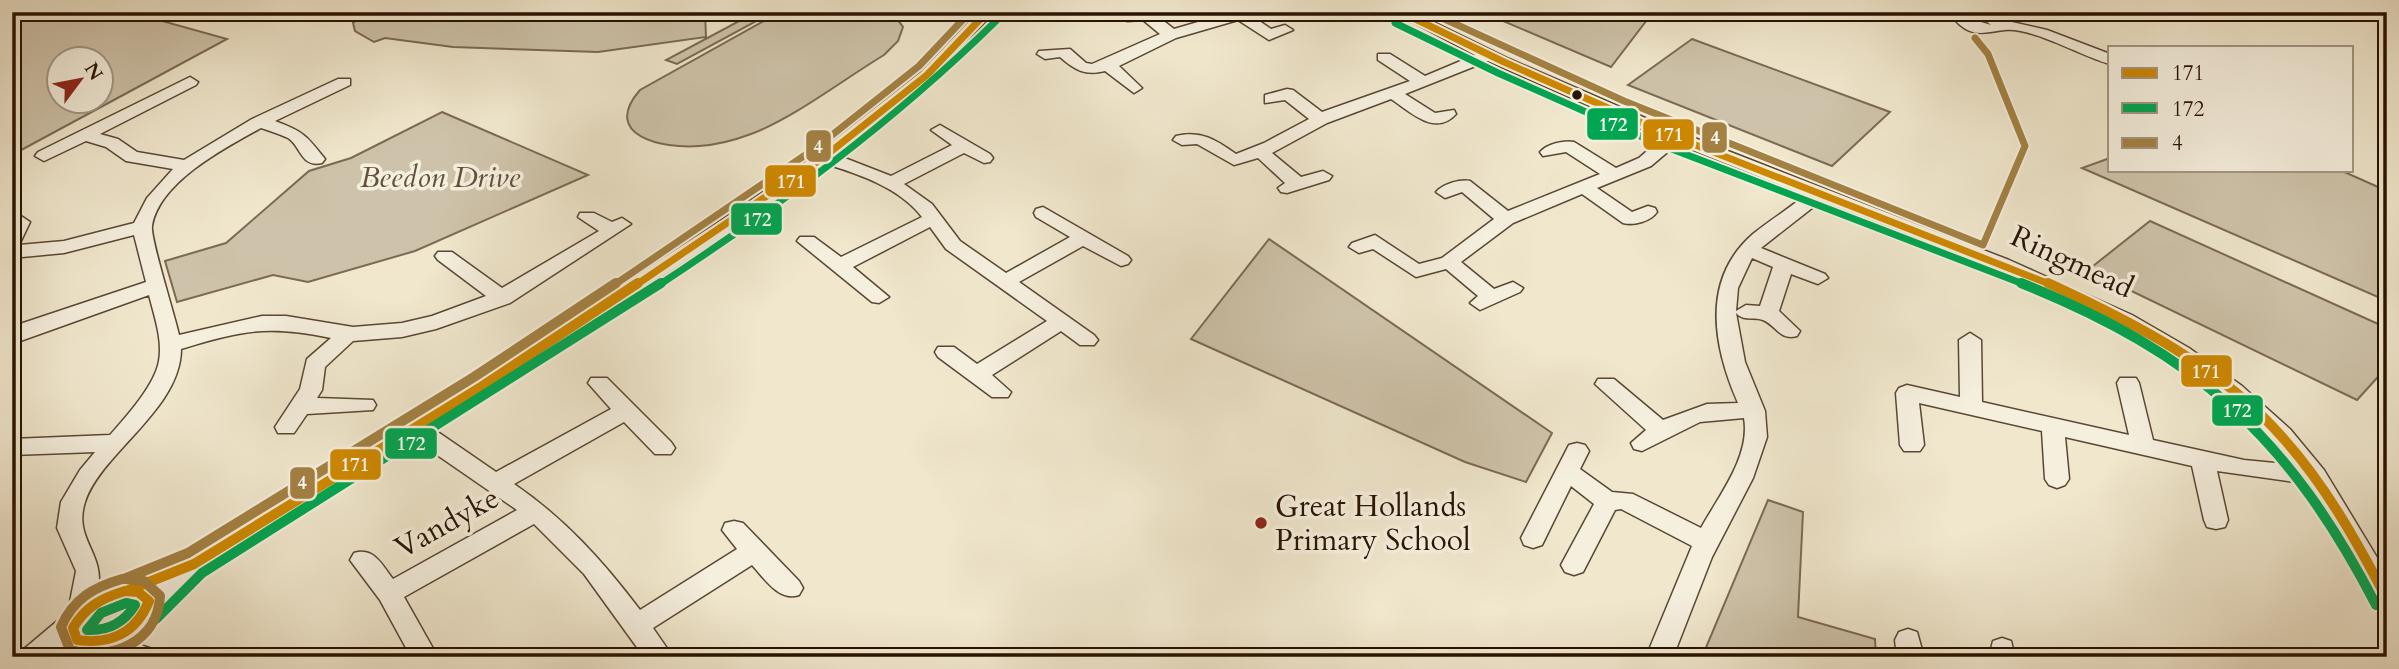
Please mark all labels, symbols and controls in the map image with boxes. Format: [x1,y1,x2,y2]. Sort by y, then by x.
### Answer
north arrow [46,46,116,116]
legend [2108,46,2354,172]
text: N [78,58,109,86]
text: 171 [2172,59,2204,88]
unlabelled marker [1570,88,1584,102]
text: 172 [2172,95,2205,124]
line badge: 172 [1586,107,1639,141]
text: 172 [1598,112,1628,138]
line badge: 171 [1642,118,1695,151]
line badge: 4 [1701,121,1728,154]
text: 171 [1654,122,1684,148]
text: 4 [1710,125,1720,151]
line badge: 4 [805,129,832,163]
text: 4 [2172,129,2183,158]
text: 4 [813,134,823,160]
park label: Beedon Drive [360,157,520,198]
line badge: 171 [764,164,817,198]
text: 171 [776,169,806,195]
line badge: 172 [730,202,783,236]
text: 172 [742,207,772,233]
street label: Ringmead [2004,216,2140,308]
line badge: 171 [2180,354,2233,388]
text: 171 [2191,359,2221,385]
line badge: 172 [2211,394,2264,427]
text: 172 [2222,398,2252,424]
line badge: 172 [384,427,438,460]
text: 172 [396,431,426,457]
line badge: 171 [329,448,382,481]
text: 171 [340,452,370,478]
line badge: 4 [289,466,316,500]
text: 4 [297,470,307,496]
street label: Vandyke [387,478,507,568]
place label: Great Hollands Primary School [1275,486,1471,561]
marker: Great Hollands Primary School [1253,515,1269,531]

